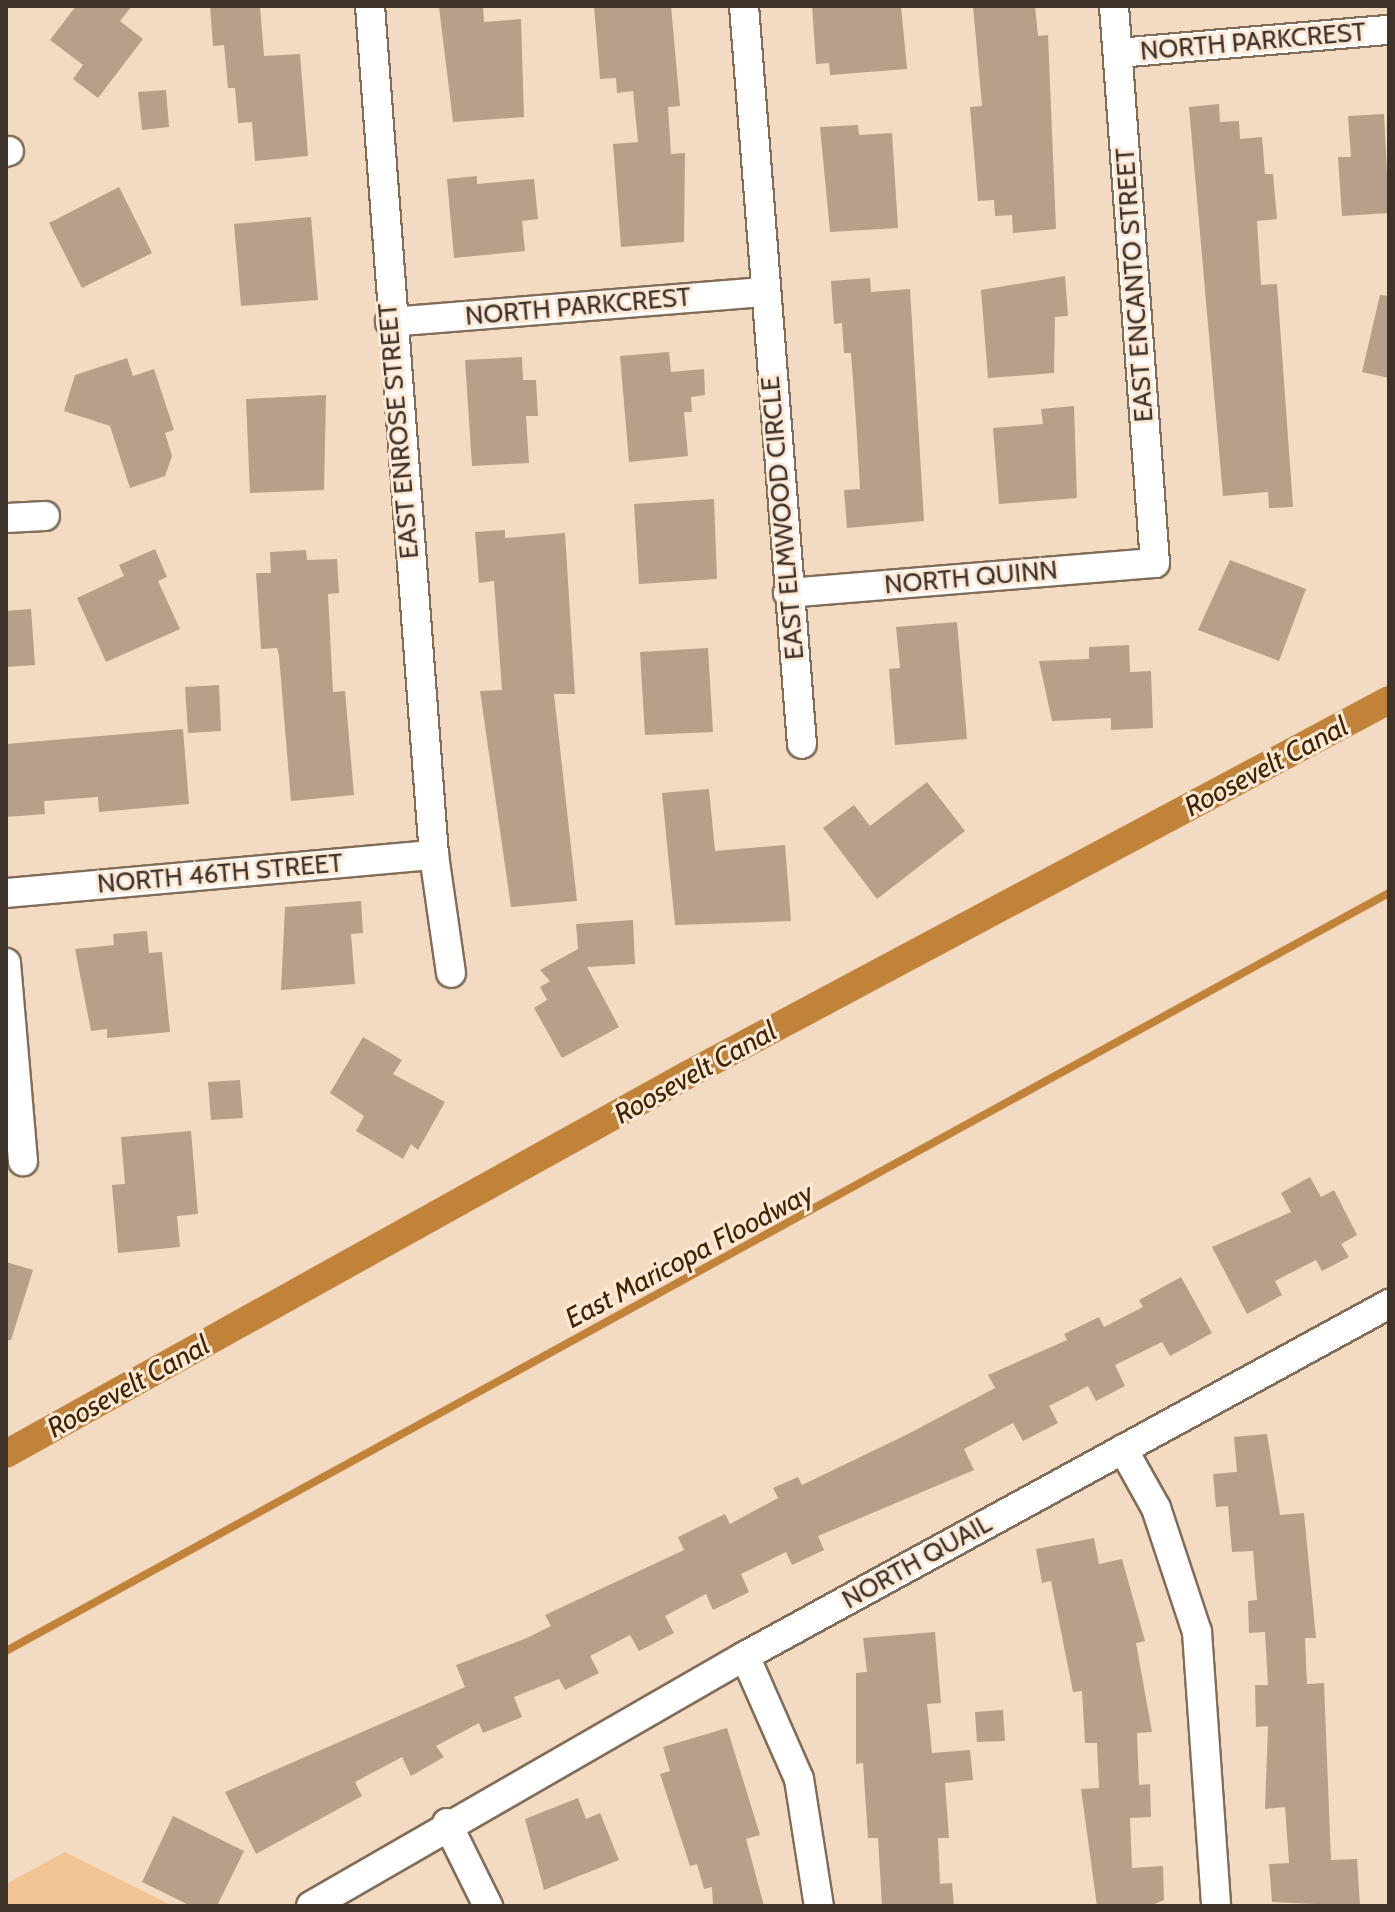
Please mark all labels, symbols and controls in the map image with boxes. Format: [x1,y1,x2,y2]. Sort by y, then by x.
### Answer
street label: NORTH PARKCREST [1139,17,1367,67]
street label: EAST ENCANTO STREET [1110,147,1160,423]
street label: NORTH PARKCREST [464,282,692,332]
street label: EAST ENROSE STREET [372,302,426,560]
street label: EAST ELMWOOD CIRCLE [755,375,811,661]
street label: NORTH QUINN [883,555,1059,601]
water label: Roosevelt Canal [1178,709,1354,823]
street label: NORTH 46TH STREET [96,848,344,900]
water label: Roosevelt Canal [608,1014,782,1130]
water label: East Maricopa Floodway [559,1175,819,1335]
water label: Roosevelt Canal [41,1328,215,1444]
street label: NORTH QUAIL [837,1508,997,1616]

